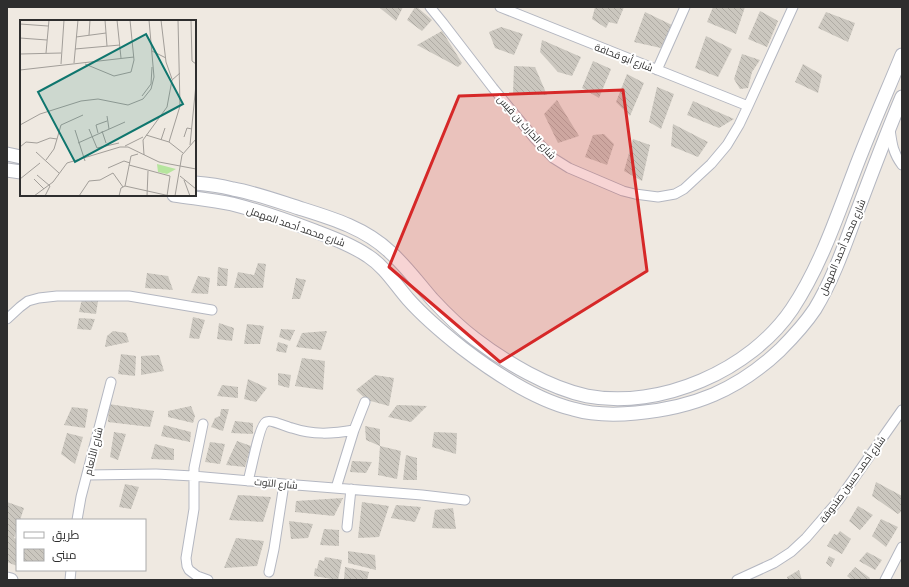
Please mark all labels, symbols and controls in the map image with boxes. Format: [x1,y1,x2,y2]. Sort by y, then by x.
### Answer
inset map [20,20,196,196]
street label: شارع أبو قحافة [593,40,655,75]
street label: شارع الحارث بن قيس [494,93,559,162]
street label: شارع محمد أحمد المهمل [816,197,869,297]
street label: شارع محمد أحمد المهمل [245,204,347,249]
street label: شارع الأنعام [81,426,107,477]
street label: شارع أحمد حسين صندوقة [817,433,888,525]
street label: شارع التوت [254,475,298,492]
legend [16,519,146,571]
text: طريق [52,527,80,542]
text: مبنى [52,547,77,562]

